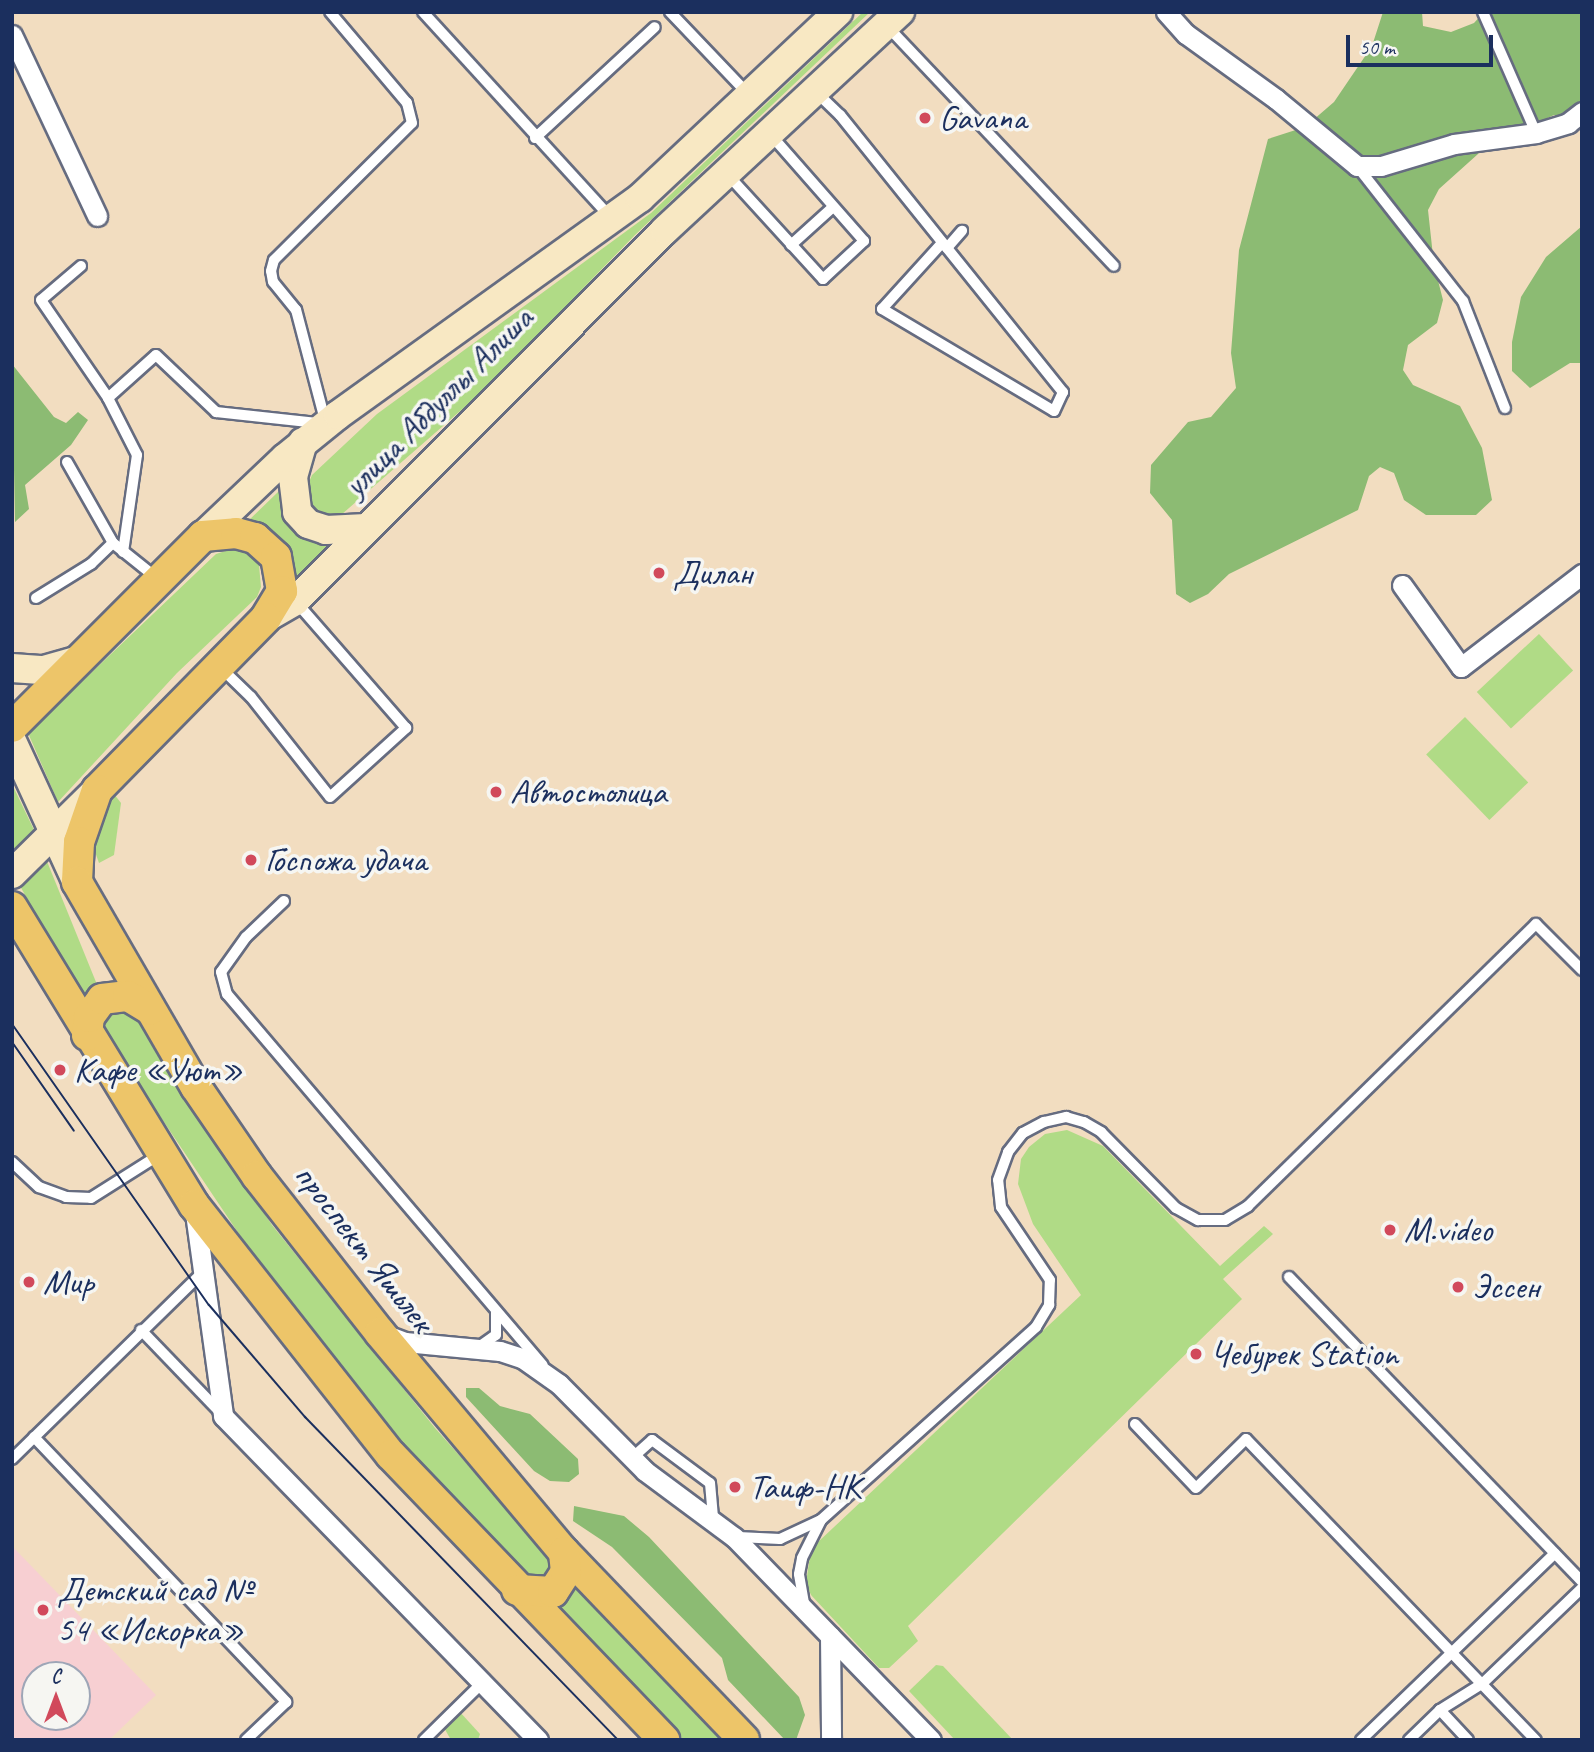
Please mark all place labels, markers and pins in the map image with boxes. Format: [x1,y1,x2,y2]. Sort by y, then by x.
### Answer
place label: Gavana [939,97,1026,139]
marker: Gavana [917,110,933,126]
place label: Дилан [673,552,752,594]
marker: Дилан [651,565,667,581]
place label: Автостолица [510,771,667,813]
marker: Автостолица [488,784,504,800]
place label: Госпожа удача [265,839,426,881]
marker: Госпожа удача [243,852,259,868]
place label: Кафе «Уют» [74,1049,243,1091]
marker: Кафе «Уют» [52,1062,68,1078]
place label: M.video [1404,1209,1492,1251]
marker: M.video [1382,1222,1398,1238]
place label: Мир [43,1261,94,1303]
place label: Эссен [1472,1266,1540,1308]
marker: Мир [21,1274,37,1290]
marker: Эссен [1450,1279,1466,1295]
place label: Чебурек Station [1210,1333,1398,1375]
marker: Чебурек Station [1188,1346,1204,1362]
place label: Таиф-НК [749,1466,860,1508]
marker: Таиф-НК [727,1479,743,1495]
place label: Детский сад № 54 «Искорка» [57,1569,251,1651]
marker: Детский сад № 54 «Искорка» [35,1602,51,1618]

